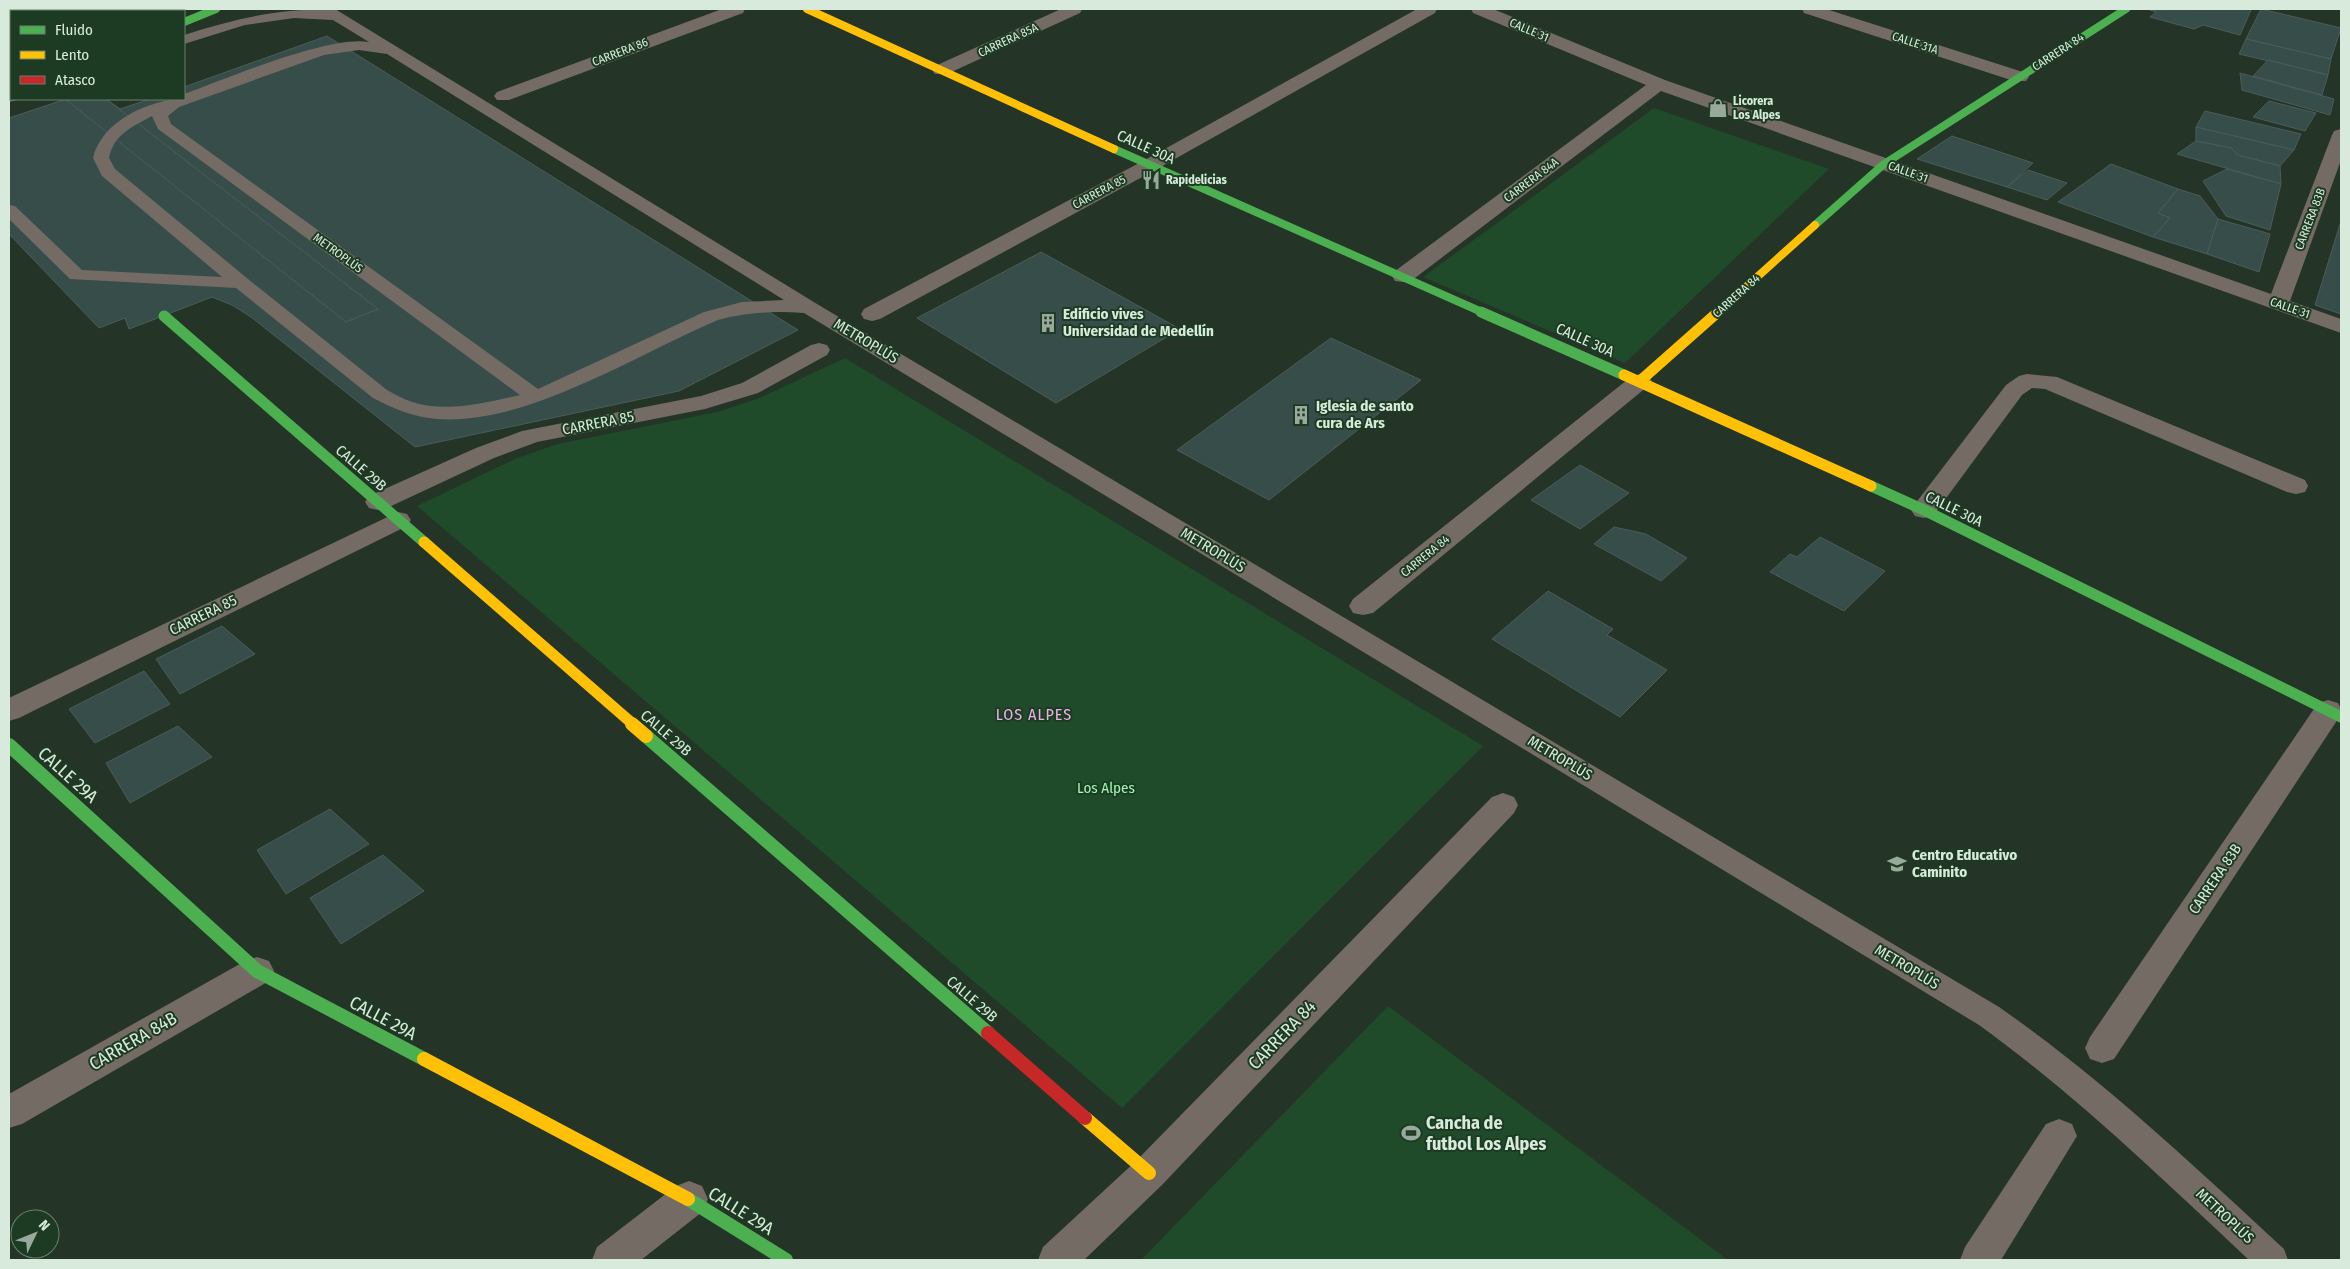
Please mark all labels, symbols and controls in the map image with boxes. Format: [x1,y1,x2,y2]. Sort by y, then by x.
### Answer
legend [10,10,185,100]
street label: CALLE 31 [1507,15,1551,45]
street label: CARRERA 85A [976,20,1041,60]
text: Fluido [55,21,93,39]
street label: CALLE 31A [1890,29,1940,57]
street label: CARRERA 84 [2030,30,2087,74]
street label: CARRERA 86 [590,35,650,69]
text: Lento [55,46,89,64]
text: Atasco [55,71,95,89]
place label: Licorera Los Alpes [1733,94,1781,122]
shop icon: Licorera Los Alpes [1707,97,1729,119]
street label: CALLE 30A [1114,126,1178,168]
street label: CARRERA 84A [1501,154,1562,205]
street label: CALLE 31 [1886,158,1930,186]
restaurant icon: Rapidelicias [1140,169,1162,191]
street label: CARRERA 85 [1070,172,1128,212]
place label: Rapidelicias [1166,173,1227,187]
street label: CARRERA 83B [2292,186,2328,252]
street label: METROPLÚS [310,230,366,276]
street label: CARRERA 84 [1710,271,1763,321]
street label: CALLE 31 [2268,295,2312,321]
place label: Edificio vives Universidad de Medellín [1063,305,1214,340]
building icon: Edificio vives Universidad de Medellín [1037,312,1059,334]
street label: METROPLÚS [830,315,902,367]
street label: CALLE 30A [1553,319,1617,361]
place label: Iglesia de santo cura de Ars [1316,397,1414,432]
building icon: Iglesia de santo cura de Ars [1290,404,1312,426]
street label: CARRERA 85 [561,407,636,439]
street label: CALLE 29B [332,441,390,495]
street label: CALLE 30A [1922,487,1986,531]
street label: METROPLÚS [1177,524,1249,576]
street label: CARRERA 84 [1398,532,1452,580]
street label: CARRERA 85 [166,591,240,639]
district label: LOS ALPES [996,705,1072,724]
street label: CALLE 29B [637,706,695,760]
street label: METROPLÚS [1524,732,1596,784]
street label: CALLE 29A [33,742,103,808]
park label: Los Alpes [1077,779,1135,797]
street label: CARRERA 83B [2185,840,2245,918]
place label: Centro Educativo Caminito [1912,846,2017,881]
school or university icon: Centro Educativo Caminito [1886,853,1908,875]
street label: METROPLÚS [1871,941,1943,993]
street label: CALLE 29B [943,972,1001,1026]
street label: CALLE 29A [346,991,421,1045]
street label: CARRERA 84 [1244,996,1321,1074]
street label: CARRERA 84B [85,1007,181,1075]
place label: Cancha de futbol Los Alpes [1426,1112,1546,1155]
sports icon: Cancha de futbol Los Alpes [1400,1122,1422,1144]
street label: CALLE 29A [704,1182,778,1240]
street label: METROPLÚS [2192,1185,2258,1247]
north arrow [10,1209,60,1259]
text: N [35,1217,53,1234]

